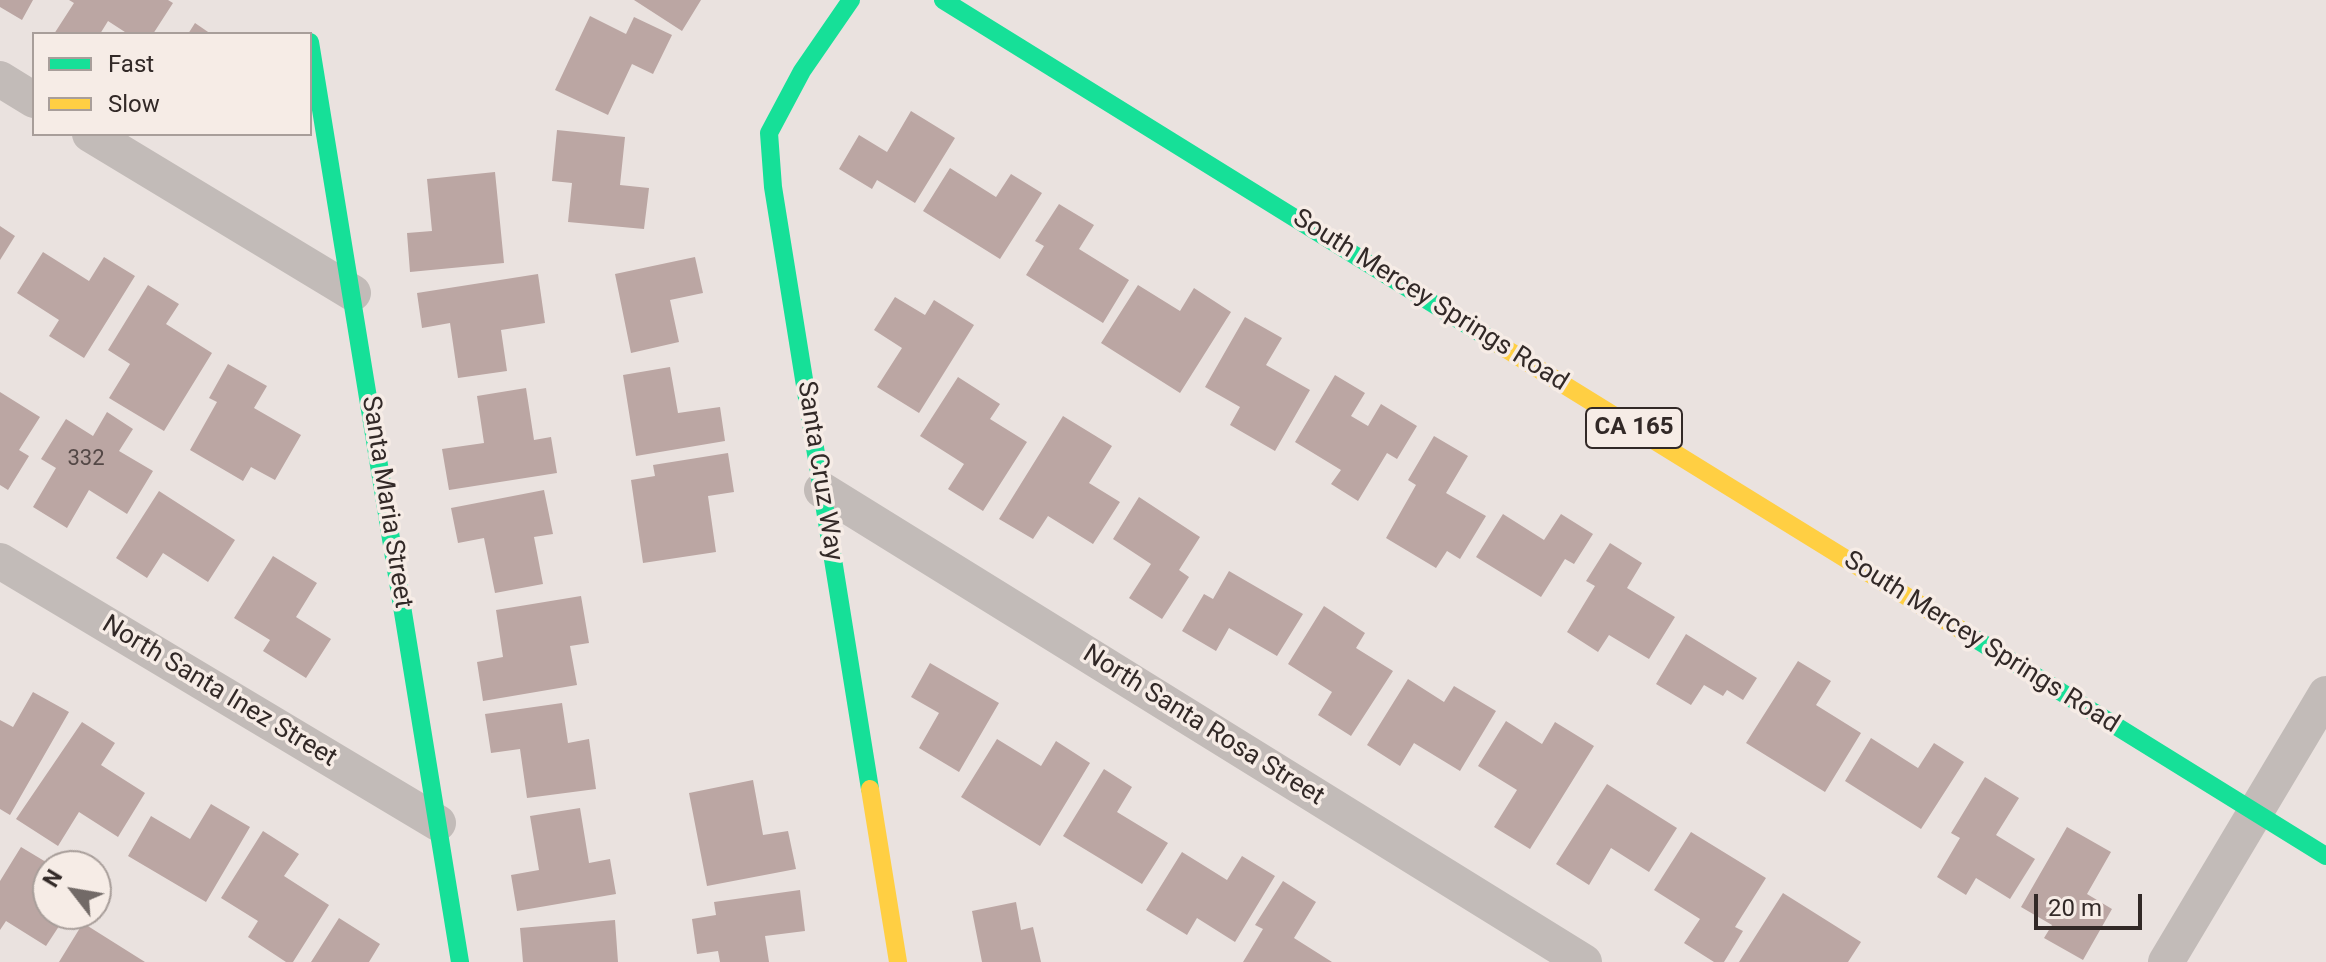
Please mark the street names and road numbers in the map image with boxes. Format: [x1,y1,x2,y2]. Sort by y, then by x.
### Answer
street label: South Mercey Springs Road [1287,203,1573,399]
street label: Santa Cruz Way [789,379,849,563]
street label: Santa Maria Street [354,394,418,610]
road number: CA 165 [1586,408,1682,448]
street label: South Mercey Springs Road [1838,545,2124,741]
street label: North Santa Inez Street [96,610,342,774]
street label: North Santa Rosa Street [1077,639,1329,813]

